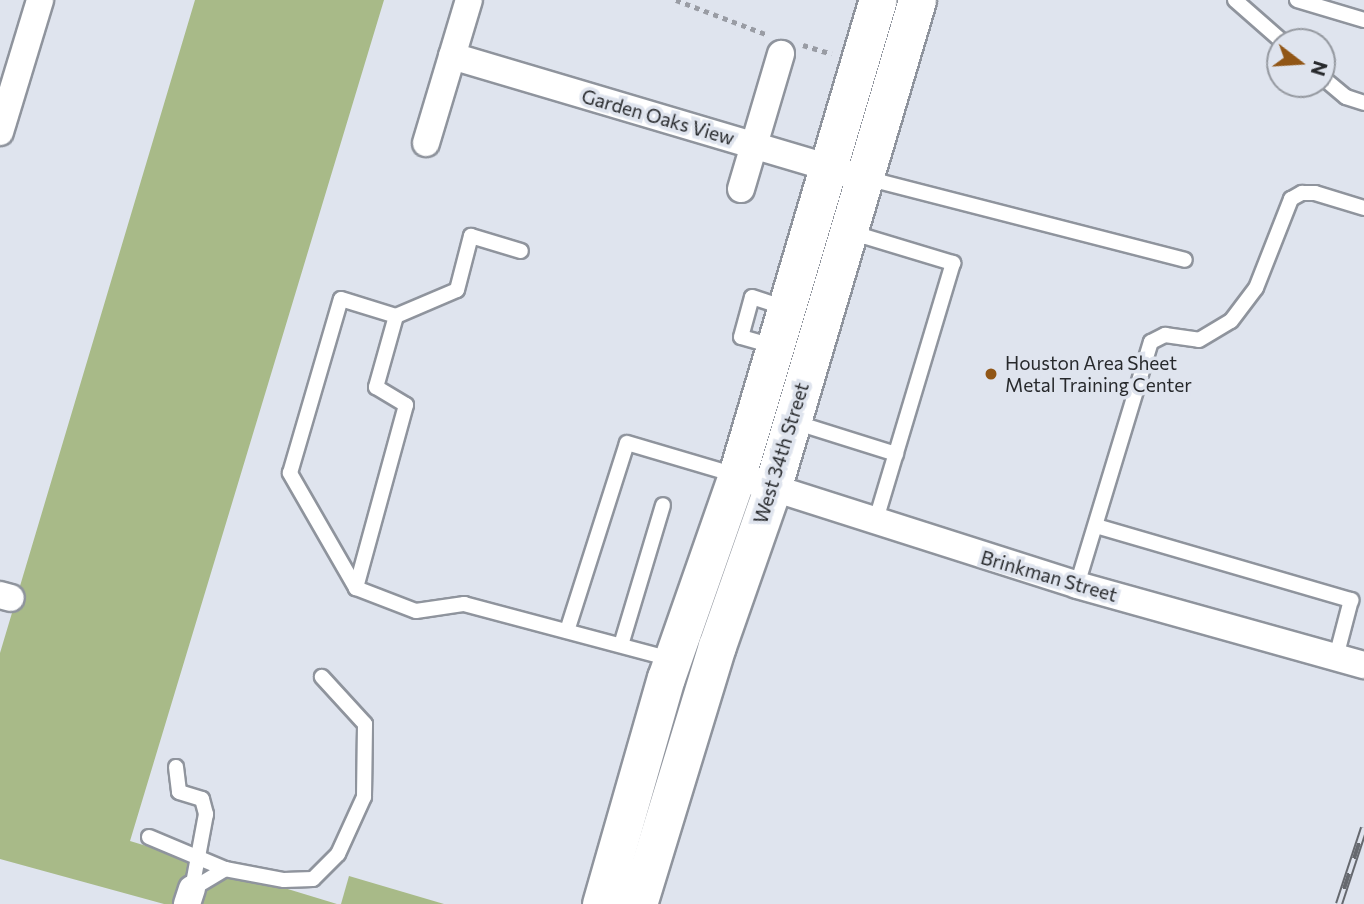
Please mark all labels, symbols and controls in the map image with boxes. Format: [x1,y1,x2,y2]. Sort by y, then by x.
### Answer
north arrow [1266,28,1336,98]
text: N [1307,59,1333,79]
street label: Garden Oaks View [579,84,737,150]
place label: Houston Area Sheet Metal Training Center [1005,352,1192,396]
marker: Houston Area Sheet Metal Training Center [983,366,999,382]
street label: West 34th Street [749,380,813,526]
street label: Brinkman Street [978,546,1120,606]

